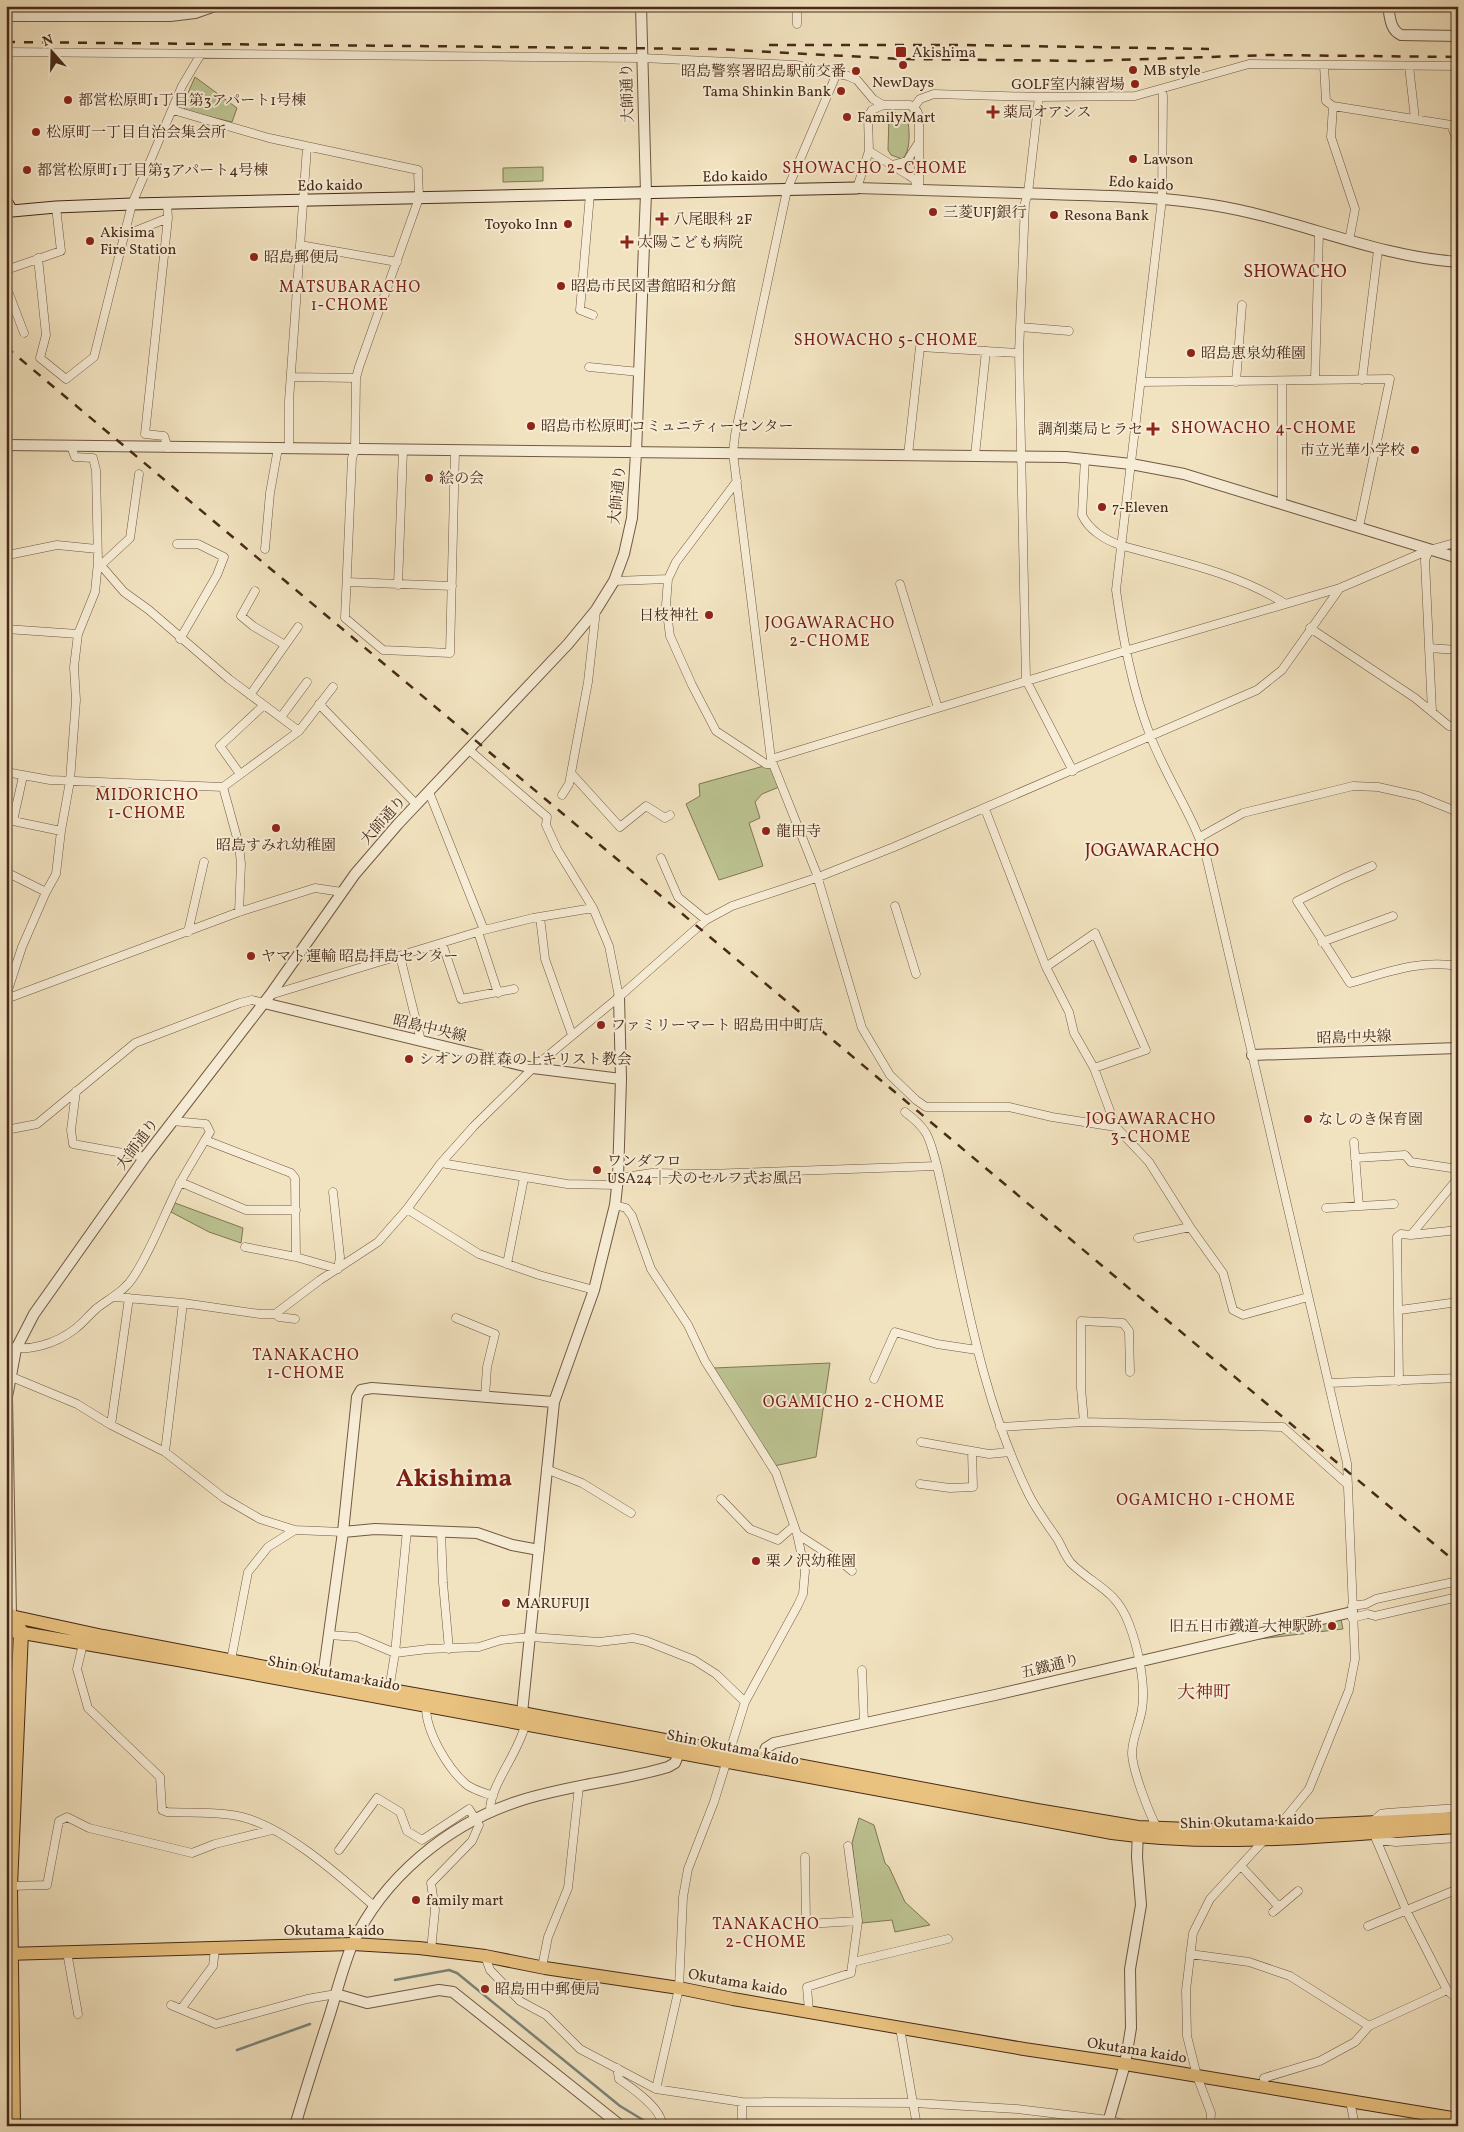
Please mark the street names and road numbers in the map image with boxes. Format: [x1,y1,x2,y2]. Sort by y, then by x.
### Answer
street label: 大師通り [617,63,640,123]
street label: Edo kaido [702,166,768,189]
street label: Edo kaido [1108,172,1174,197]
street label: Edo kaido [297,175,363,198]
street label: 大師通り [605,464,632,526]
street label: 大師通り [356,792,412,850]
street label: 昭島中央線 [391,1011,469,1048]
street label: 昭島中央線 [1316,1027,1392,1050]
street label: 大師通り [112,1115,165,1175]
street label: 五鐵通り [1019,1650,1082,1685]
street label: Shin Okutama kaido [266,1651,402,1698]
street label: Shin Okutama kaido [665,1725,801,1772]
street label: Shin Okutama kaido [1180,1810,1315,1835]
street label: Okutama kaido [284,1921,384,1942]
street label: Okutama kaido [686,1964,789,2003]
street label: Okutama kaido [1085,2033,1188,2070]

